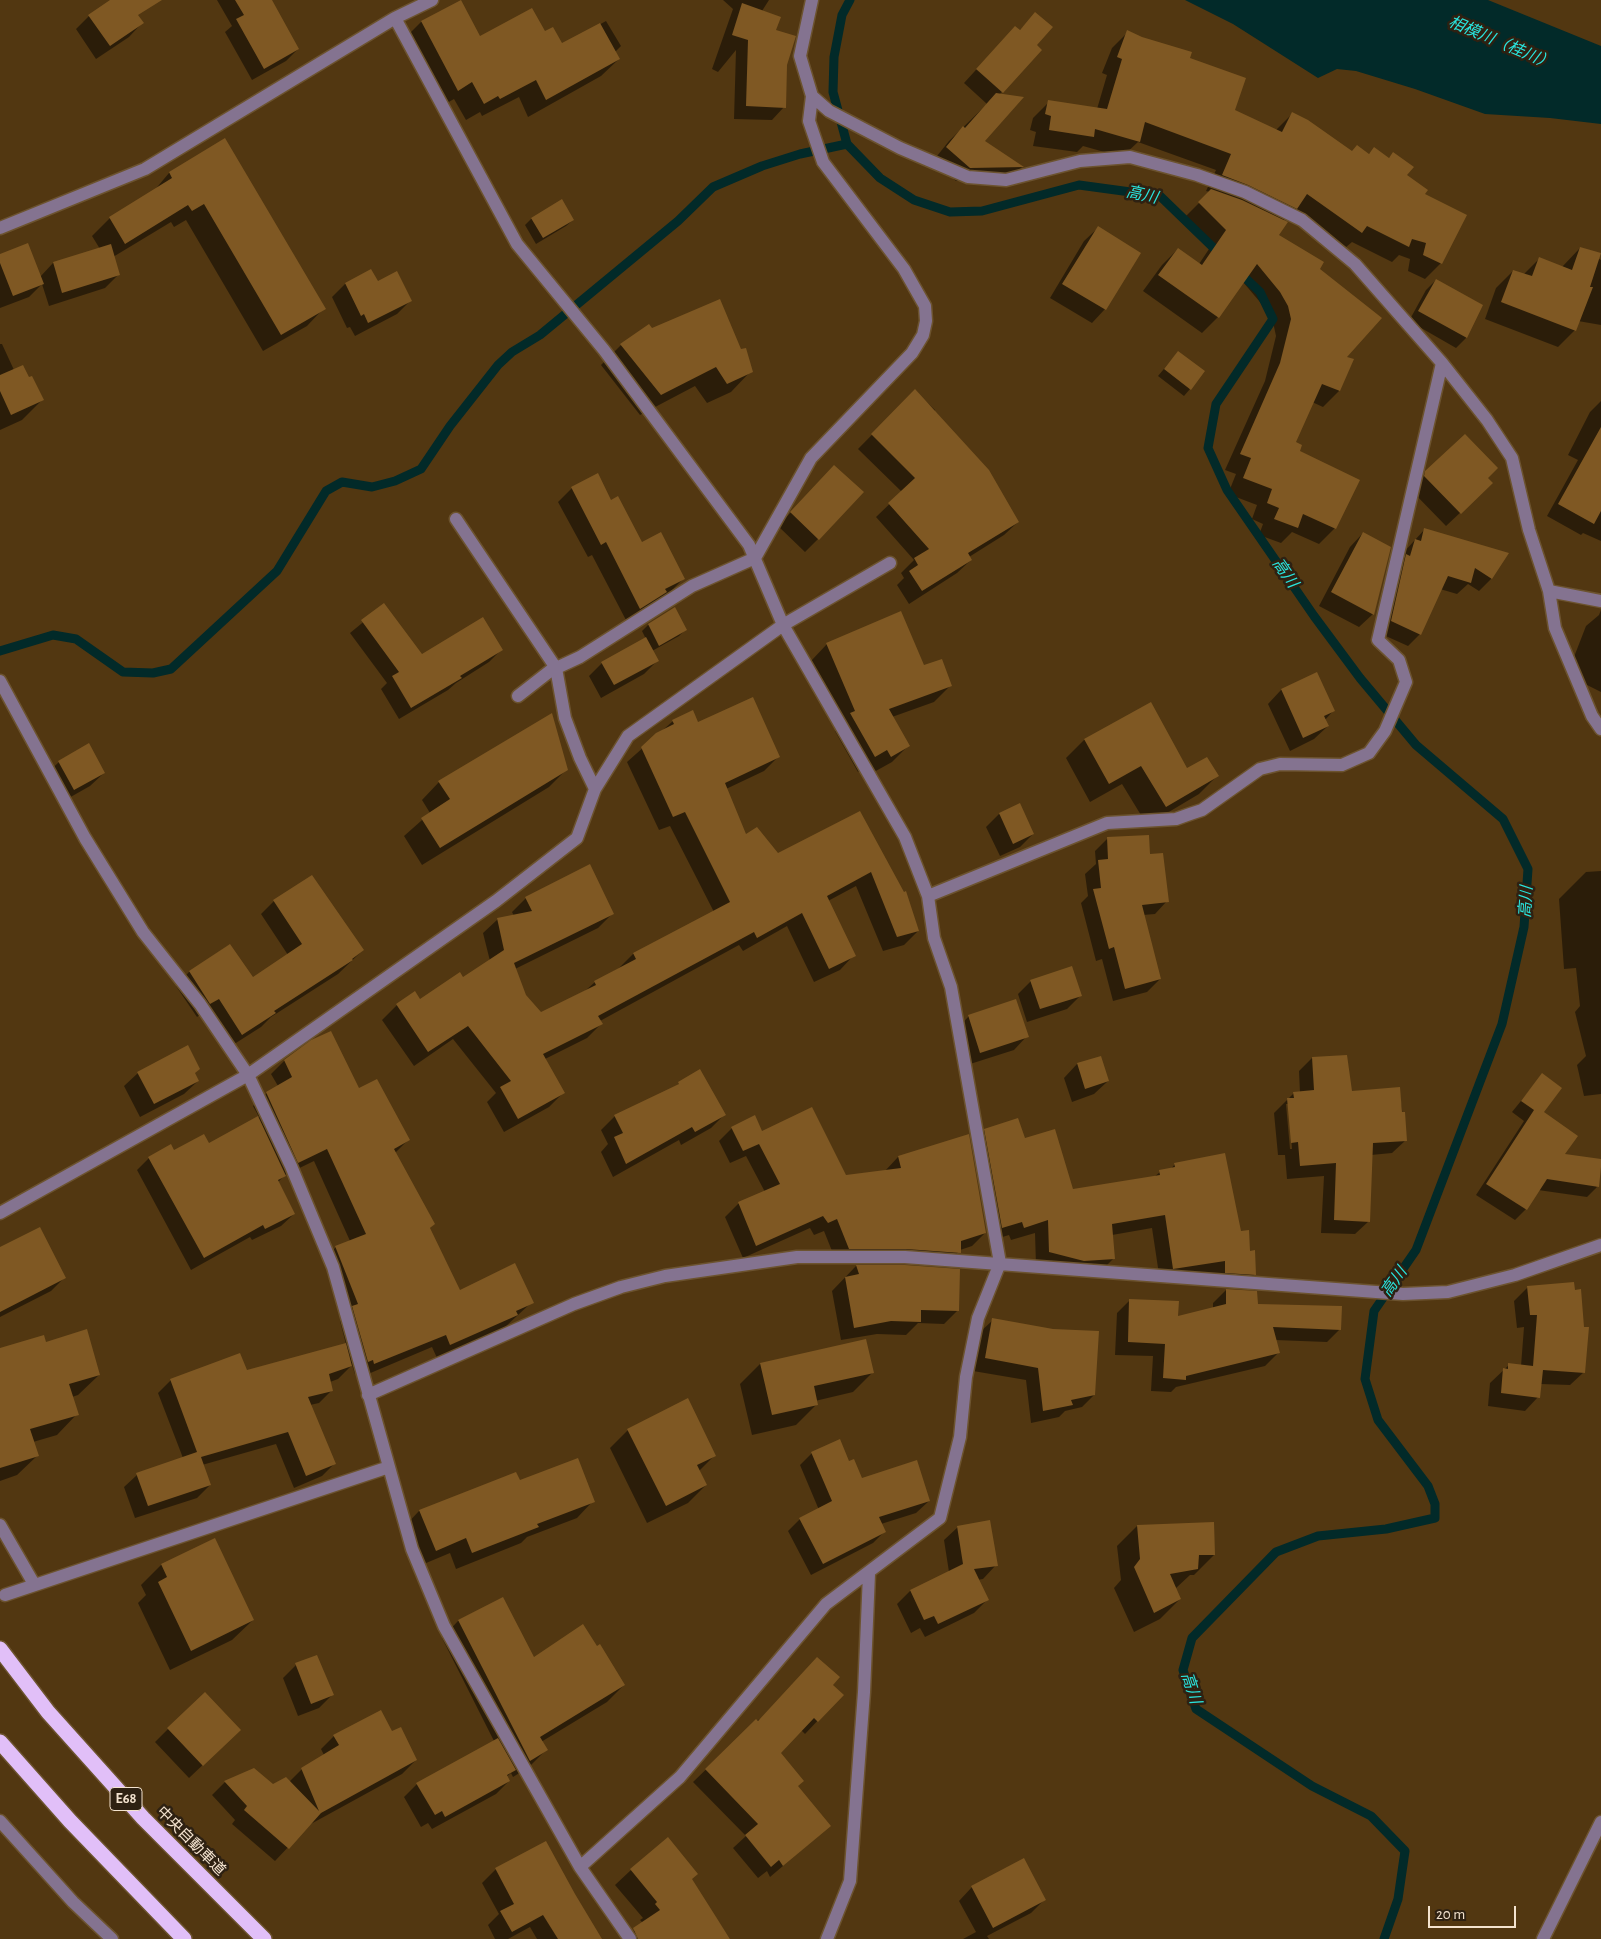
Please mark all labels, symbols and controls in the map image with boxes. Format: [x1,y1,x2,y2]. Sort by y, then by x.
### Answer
water label: 相模川（桂川） [1446,12,1556,74]
water label: 高川 [1124,182,1160,208]
water label: 高川 [1268,554,1302,592]
water label: 高川 [1515,885,1537,919]
water label: 高川 [1377,1263,1411,1301]
water label: 高川 [1177,1670,1205,1706]
road number: E68 [110,1788,142,1810]
street label: 中央自動車道 [153,1803,229,1879]
scale bar [1431,1896,1518,1928]
text: 20 m [1436,1907,1465,1922]

